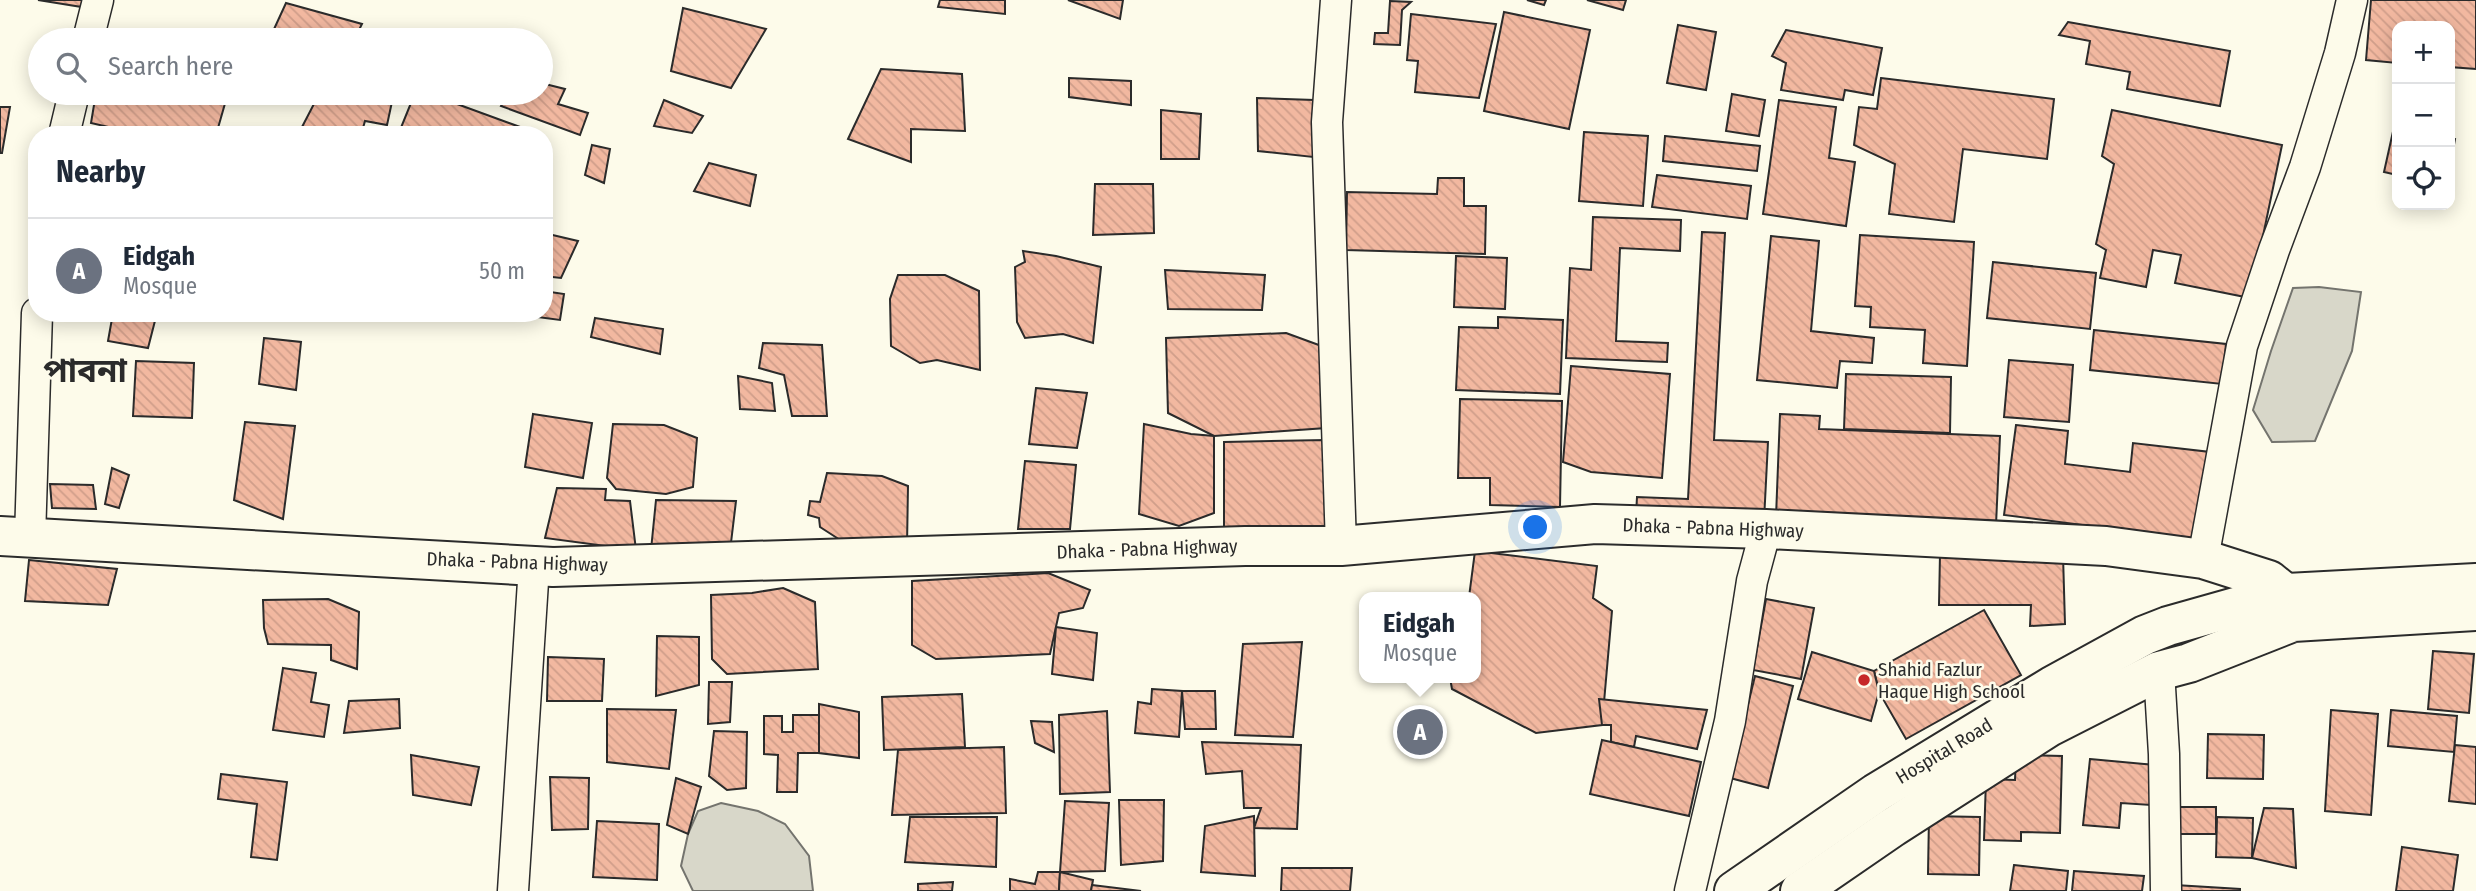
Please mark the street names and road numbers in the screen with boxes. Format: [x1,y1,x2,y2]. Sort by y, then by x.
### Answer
street label: Dhaka - Pabna Highway [1622,513,1805,543]
street label: Dhaka - Pabna Highway [1056,534,1239,564]
street label: Dhaka - Pabna Highway [426,547,609,577]
street label: Hospital Road [1892,713,1996,789]

